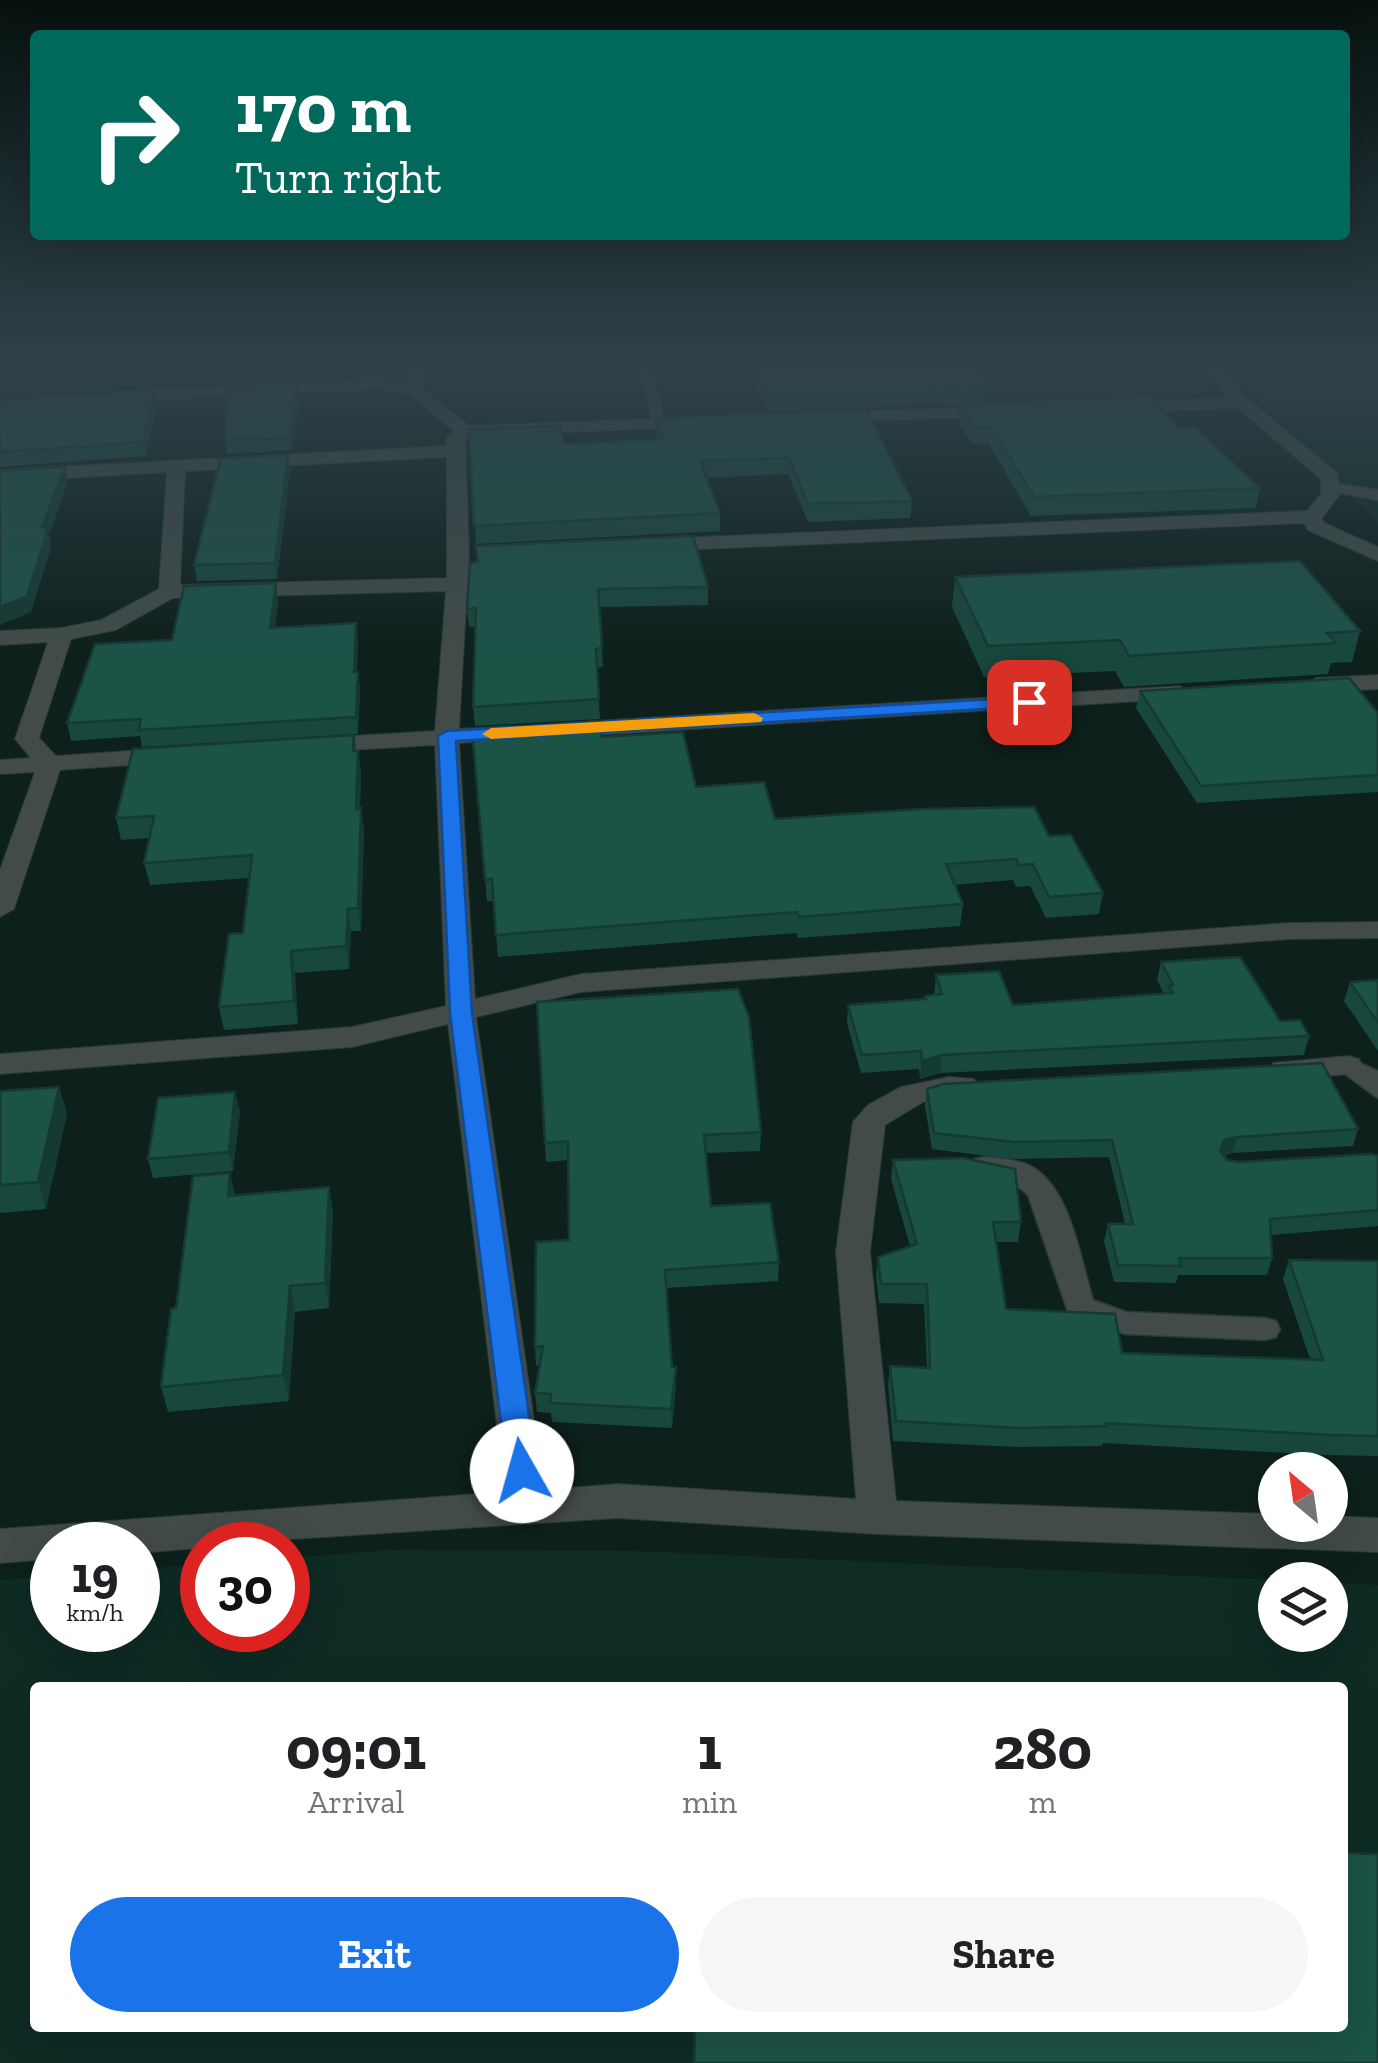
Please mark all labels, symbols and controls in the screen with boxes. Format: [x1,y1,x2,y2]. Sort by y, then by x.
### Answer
text: 170 m [235,66,411,150]
icon: right [70,70,200,200]
text: Turn right [235,151,441,205]
pin [987,660,1072,745]
icon: arrive [1002,675,1057,730]
position arrow [470,1419,574,1523]
north arrow [1258,1452,1348,1542]
map controls [1258,1452,1348,1652]
speed limit sign: 30 [180,1522,310,1652]
text: 19 [72,1545,118,1605]
button: layers [1258,1562,1348,1652]
text: km/h [66,1597,124,1627]
text: 09:01 [286,1712,426,1784]
text: 1 [697,1712,722,1784]
text: 280 [993,1712,1092,1784]
text: Arrival [308,1783,404,1821]
text: min [682,1783,737,1821]
text: m [1029,1783,1056,1821]
button: Exit [70,1897,679,2012]
button: Share [699,1897,1308,2012]

